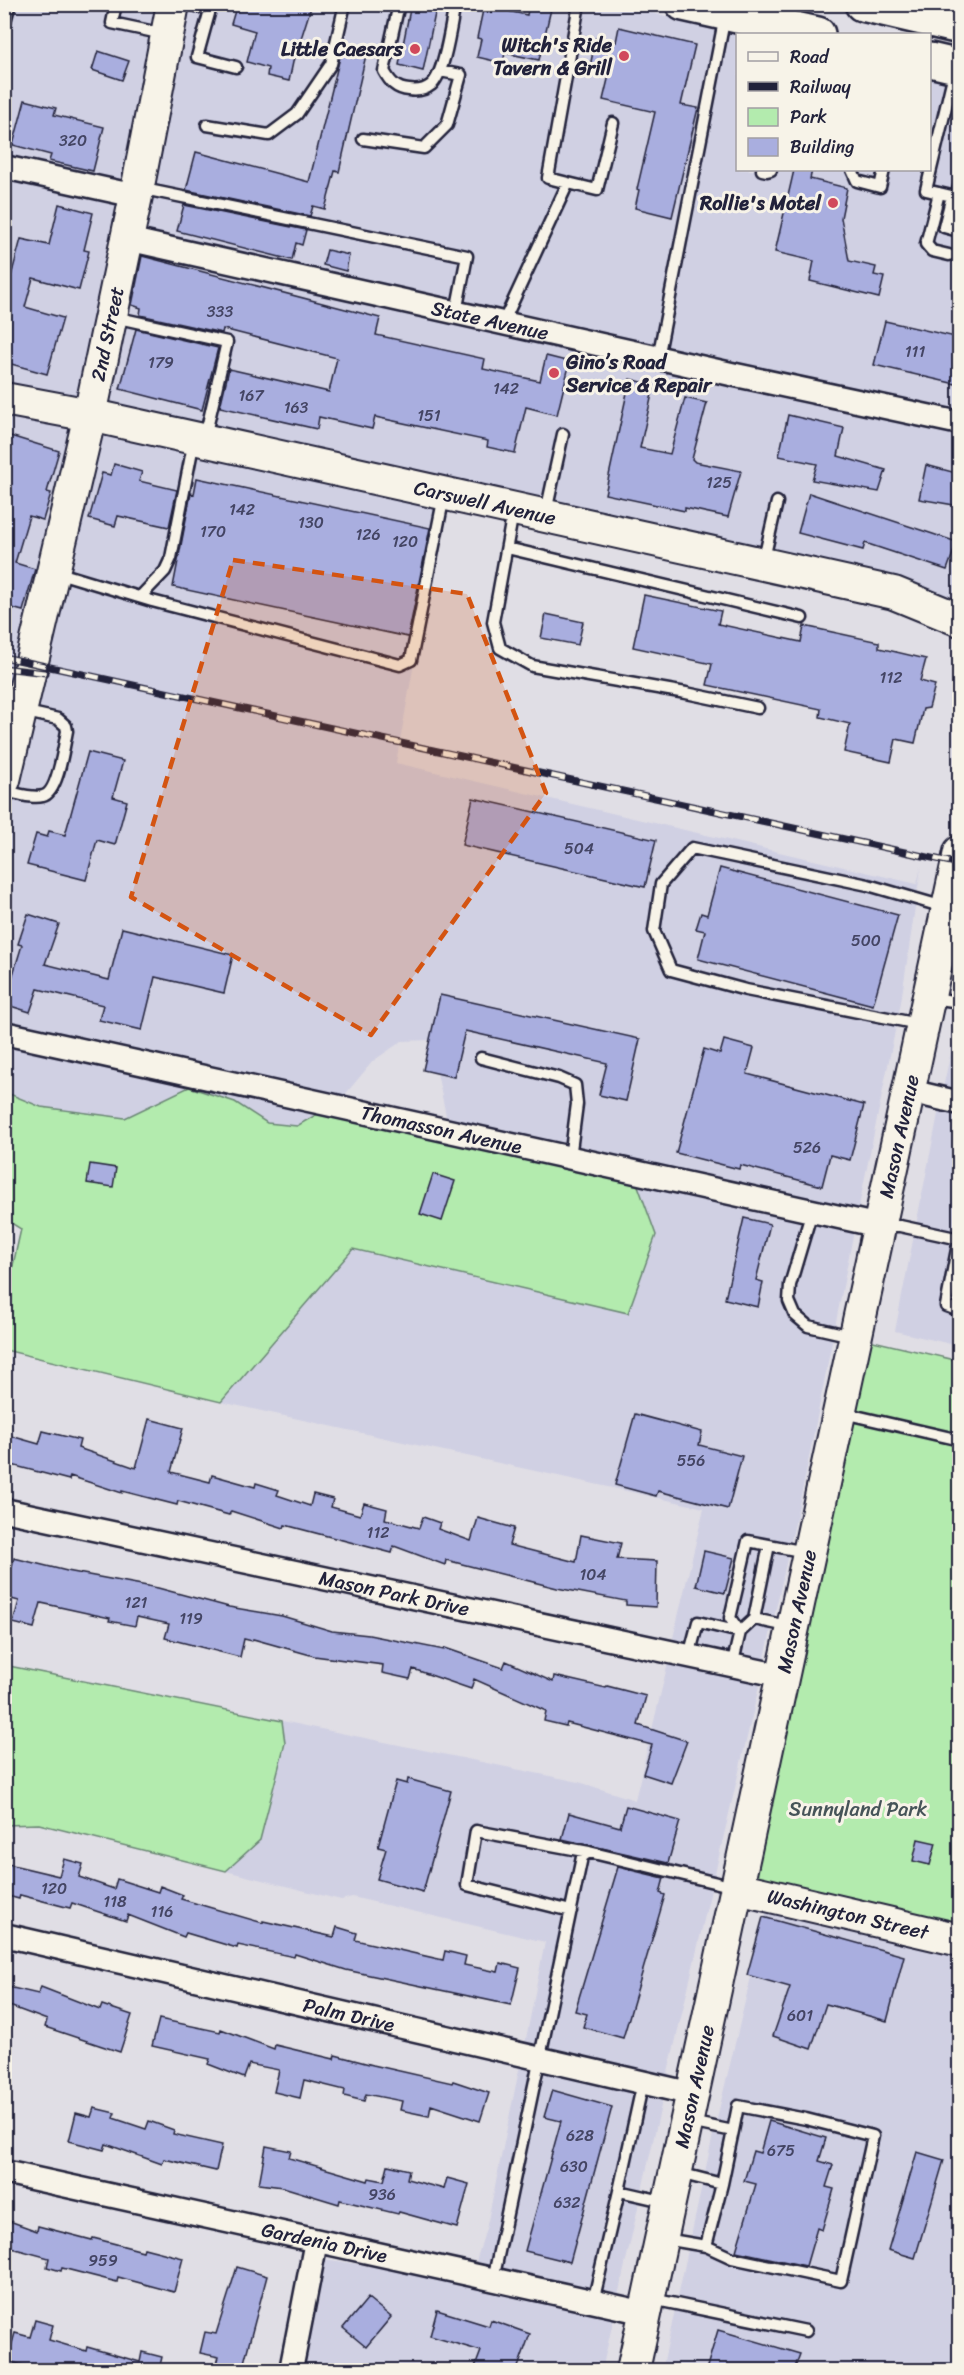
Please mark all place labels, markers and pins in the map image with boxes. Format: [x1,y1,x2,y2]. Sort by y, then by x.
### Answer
place label: Witch's Ride Tavern & Grill [493,28,613,86]
place label: Little Caesars [281,32,404,67]
marker: Little Caesars [408,42,422,56]
marker: Witch's Ride Tavern & Grill [617,49,631,63]
place label: Rollie's Motel [699,186,822,221]
marker: Rollie's Motel [826,196,840,210]
place label: Gino’s Road Service & Repair [565,345,713,403]
marker: Gino’s Road Service & Repair [547,366,561,380]

